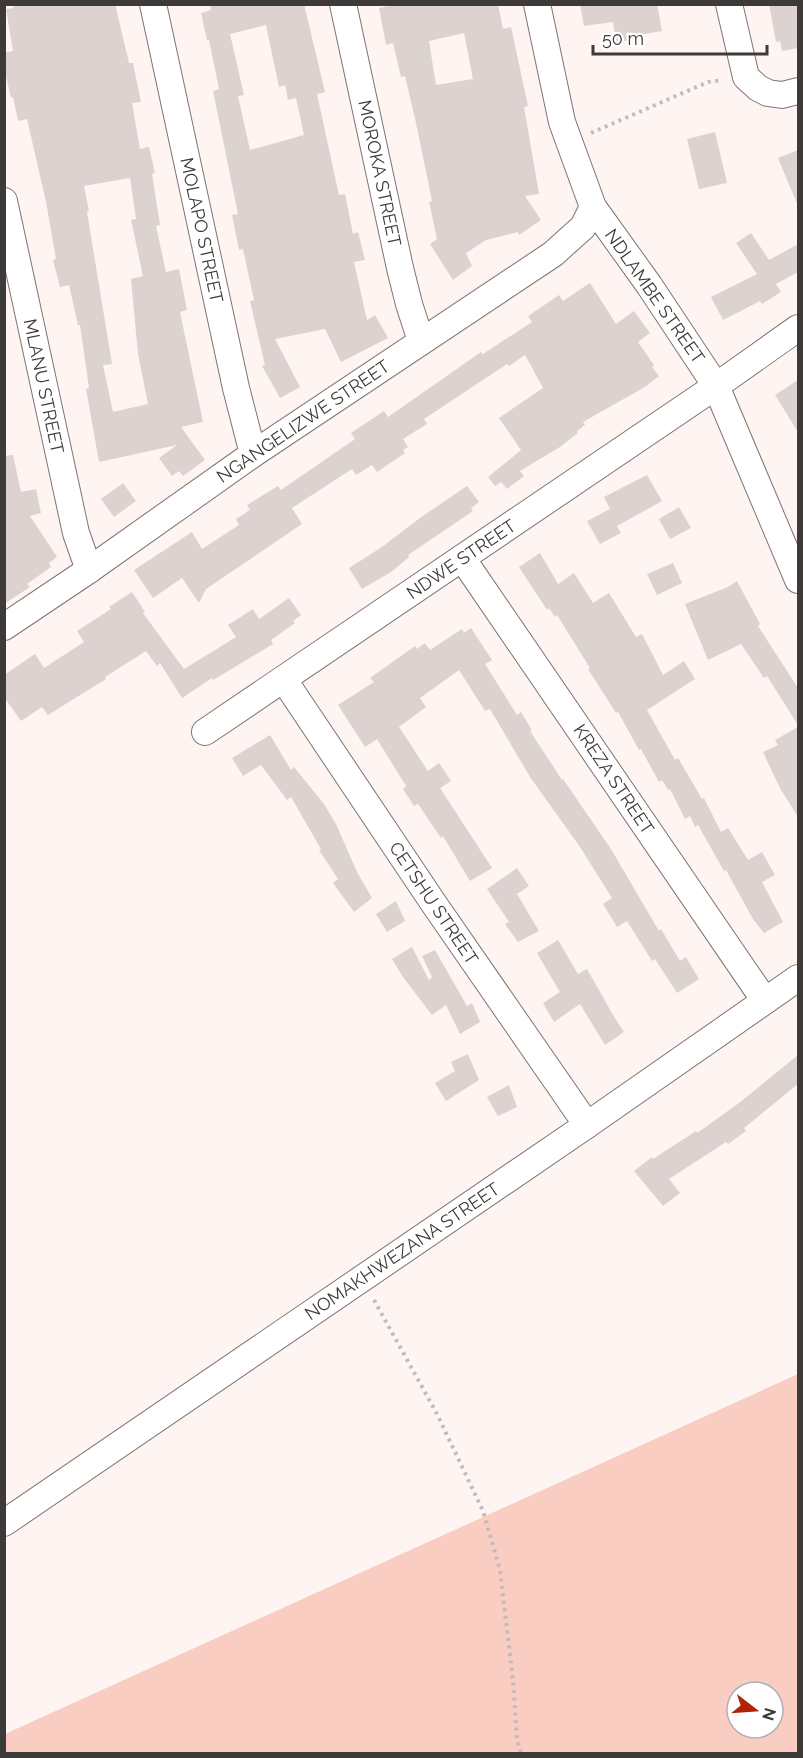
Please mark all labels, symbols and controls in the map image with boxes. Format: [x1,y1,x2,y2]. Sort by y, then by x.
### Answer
scale bar [593,18,767,56]
text: 50 m [602,28,644,49]
street label: MOROKA STREET [354,98,406,248]
street label: MOLAPO STREET [176,156,228,304]
street label: NDLAMBE STREET [601,225,709,367]
street label: MLANU STREET [19,317,69,455]
street label: NGANGELIZWE STREET [213,355,393,487]
street label: NDWE STREET [402,515,520,603]
street label: KREZA STREET [569,720,659,838]
street label: CETSHU STREET [385,838,483,968]
street label: NOMAKHWEZANA STREET [301,1178,503,1324]
north arrow [725,1680,785,1740]
text: N [758,1706,780,1723]

